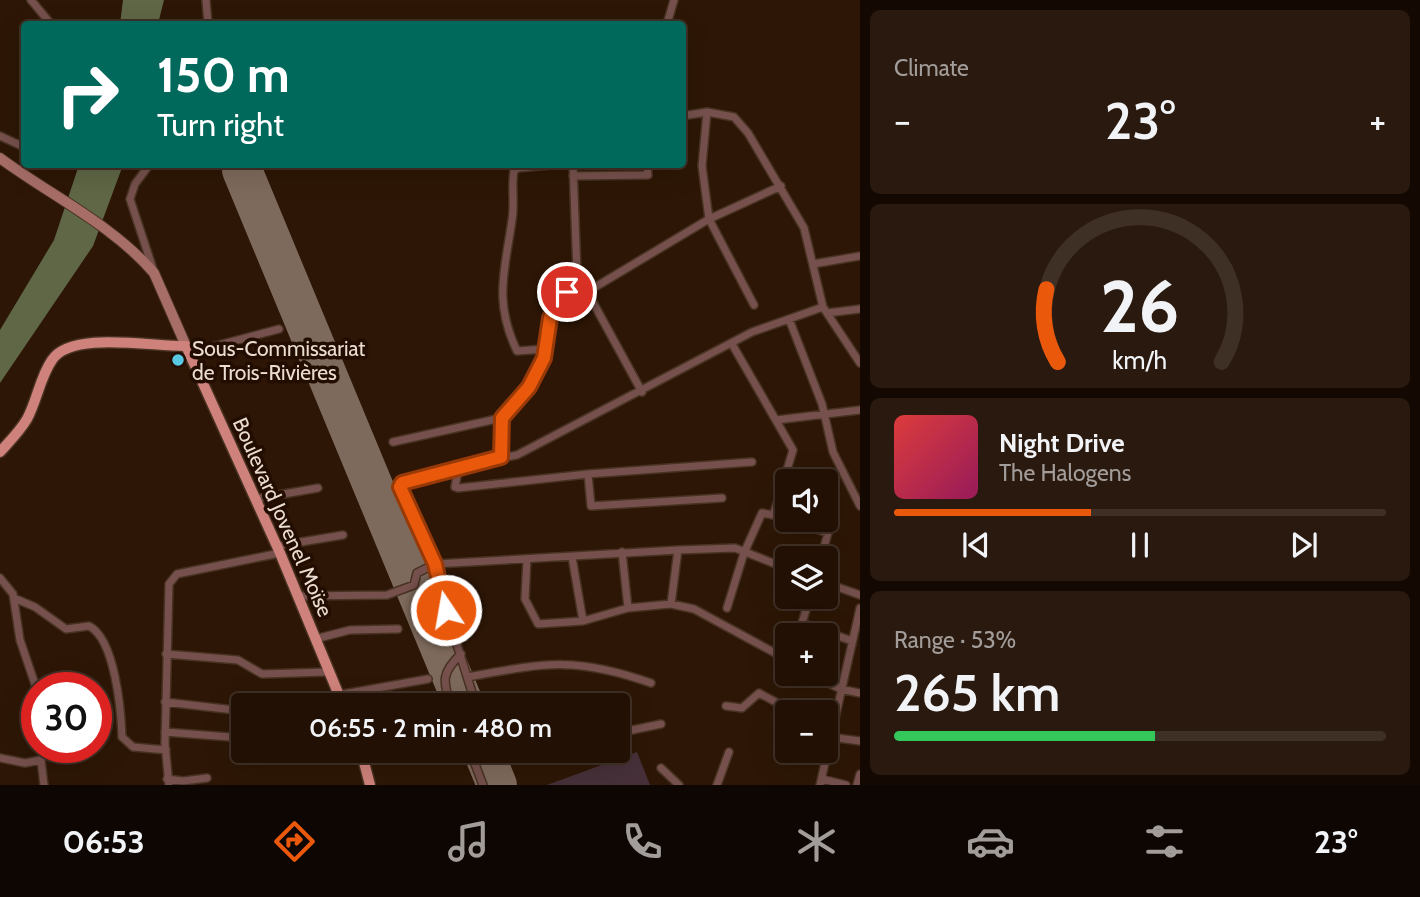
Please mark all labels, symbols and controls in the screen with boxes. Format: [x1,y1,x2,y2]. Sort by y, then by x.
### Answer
text: 150 m [157,45,290,104]
icon: right [42,49,133,140]
text: Climate [894,54,969,82]
text: 23° [1105,89,1175,152]
text: − [894,97,911,144]
text: + [1369,97,1386,144]
text: Turn right [157,105,284,144]
pin [537,262,597,322]
text: 26 [1100,262,1180,350]
icon: arrive [548,273,586,311]
place label: Sous-Commissariat de Trois-Rivières [192,336,365,385]
text: km/h [1113,344,1167,374]
marker: Sous-Commissariat de Trois-Rivières [170,352,186,368]
street label: Boulevard Jovenel Moïse [228,414,338,621]
text: Night Drive [999,427,1125,459]
text: The Halogens [999,459,1131,487]
map controls [775,469,838,763]
button: sound [775,469,838,532]
icon: previous [957,526,995,564]
icon: pause [1121,526,1159,564]
icon: next [1285,526,1323,564]
button: layers [775,546,838,609]
position arrow [409,573,483,647]
button: + [775,623,838,686]
text: Range · 53% [894,626,1016,654]
text: 265 km [894,661,1060,724]
speed limit sign: 30 [21,672,112,763]
button: − [775,700,838,763]
text: 06:55 · 2 min · 480 m [309,712,552,744]
icon: directions [270,817,319,866]
icon: music [444,817,493,866]
icon: phone [618,817,667,866]
icon: climate [792,817,841,866]
icon: car [966,817,1015,866]
icon: filters [1140,817,1189,866]
text: 06:53 [63,822,145,861]
text: 23° [1314,822,1357,861]

